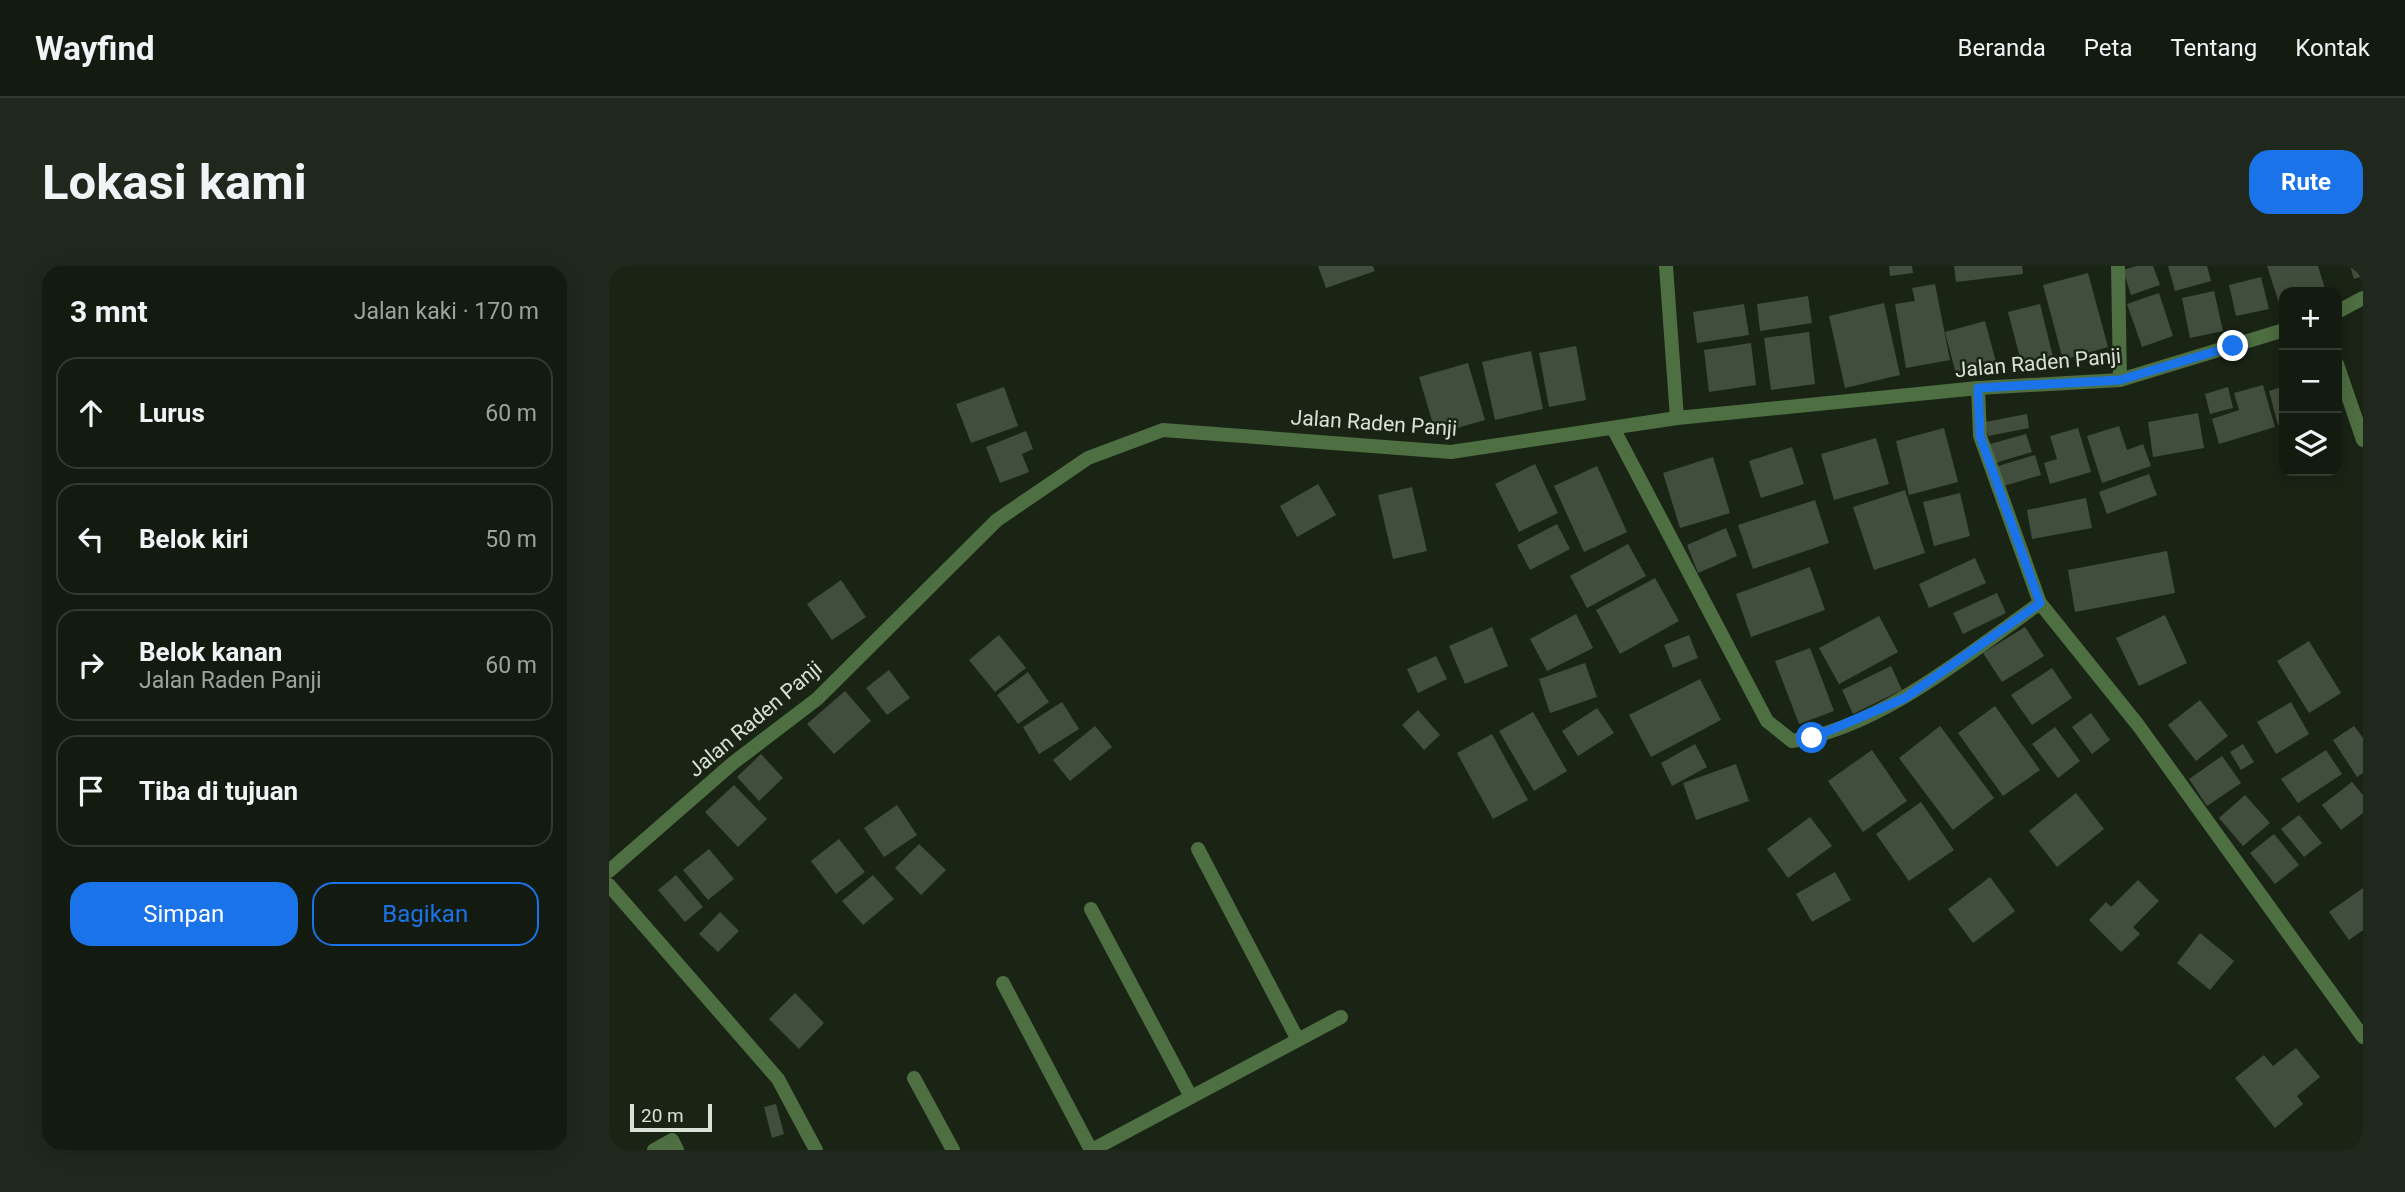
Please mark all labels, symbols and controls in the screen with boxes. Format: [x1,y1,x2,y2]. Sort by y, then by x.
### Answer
text: Wayfind [35,29,155,68]
text: Beranda [1958,34,2046,62]
text: Peta [2084,34,2132,62]
text: Tentang [2170,34,2257,62]
text: Kontak [2295,34,2370,62]
button: Rute [2249,150,2363,214]
text: Lokasi kami [42,154,307,211]
map controls [2279,287,2342,476]
button: + [2279,287,2342,350]
text: 3 mnt [70,294,148,329]
text: Jalan kaki · 170 m [354,298,539,325]
route end [2217,330,2248,361]
street label: Jalan Raden Panji [1954,344,2122,382]
button: − [2279,350,2342,413]
icon: ahead [72,394,110,432]
text: Lurus [139,398,205,428]
text: 60 m [485,400,537,427]
street label: Jalan Raden Panji [1290,405,1458,441]
button: layers [2279,413,2342,476]
icon: left [72,520,110,558]
text: Belok kiri [139,524,249,554]
text: 50 m [485,526,537,553]
text: Belok kanan [139,637,282,667]
icon: right [72,646,110,684]
text: 60 m [485,652,537,679]
street label: Jalan Raden Panji [683,656,827,782]
text: Jalan Raden Panji [139,667,322,694]
route start [1796,722,1827,753]
icon: arrive [72,772,110,810]
text: Tiba di tujuan [139,776,298,806]
button: Simpan [70,882,298,946]
button: Bagikan [312,882,539,946]
scale bar [630,1101,712,1133]
text: 20 m [641,1104,684,1127]

